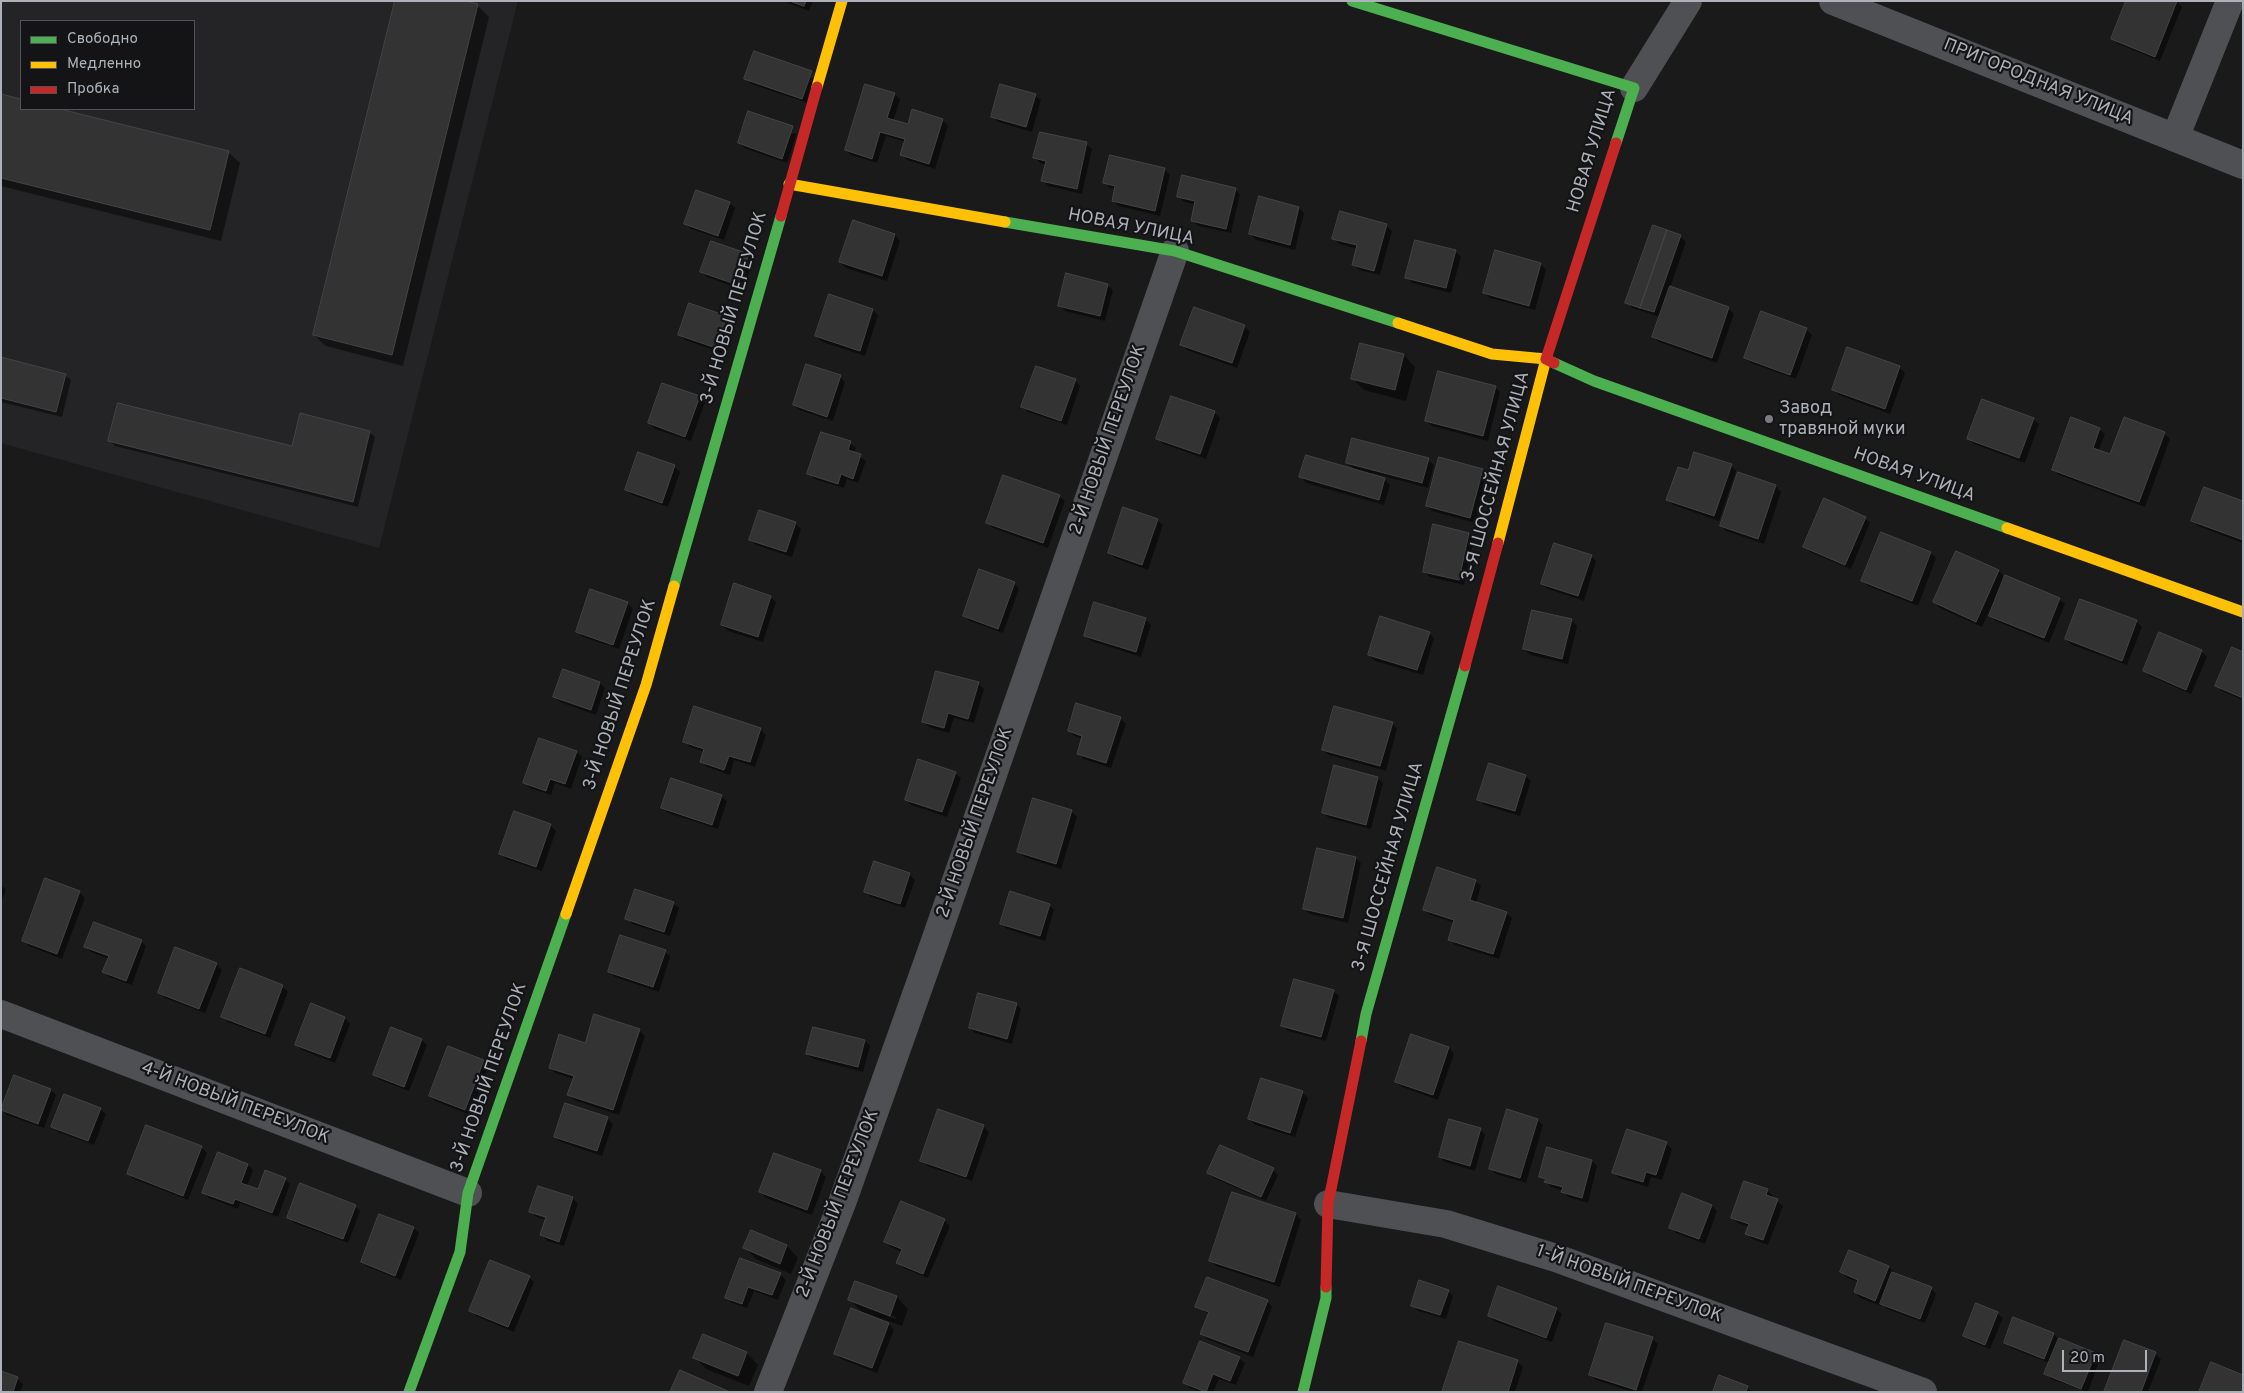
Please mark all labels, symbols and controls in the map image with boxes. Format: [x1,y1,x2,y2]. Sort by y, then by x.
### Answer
legend [20,20,195,110]
text: Свободно [67,30,138,49]
street label: ПРИГОРОДНАЯ УЛИЦА [1940,35,2136,131]
text: Медленно [67,55,141,74]
text: Пробка [67,80,119,99]
street label: НОВАЯ УЛИЦА [1564,86,1622,216]
street label: НОВАЯ УЛИЦА [1066,205,1196,251]
street label: 3-Й НОВЫЙ ПЕРЕУЛОК [697,209,773,407]
street label: 2-Й НОВЫЙ ПЕРЕУЛОК [1066,342,1152,538]
street label: 3-Я ШОССЕЙНАЯ УЛИЦА [1458,369,1536,585]
place label: Завод травяной муки [1779,398,1906,440]
marker: Завод травяной муки [1763,413,1775,425]
street label: НОВАЯ УЛИЦА [1850,444,1978,508]
street label: 3-Й НОВЫЙ ПЕРЕУЛОК [580,597,662,793]
street label: 2-Й НОВЫЙ ПЕРЕУЛОК [933,725,1019,921]
street label: 3-Я ШОССЕЙНАЯ УЛИЦА [1349,760,1429,974]
street label: 3-Й НОВЫЙ ПЕРЕУЛОК [447,980,533,1176]
street label: 4-Й НОВЫЙ ПЕРЕУЛОК [138,1058,332,1150]
street label: 2-Й НОВЫЙ ПЕРЕУЛОК [793,1107,885,1301]
street label: 1-Й НОВЫЙ ПЕРЕУЛОК [1533,1241,1725,1329]
scale bar [2064,1340,2149,1372]
text: 20 m [2070,1349,2105,1368]

